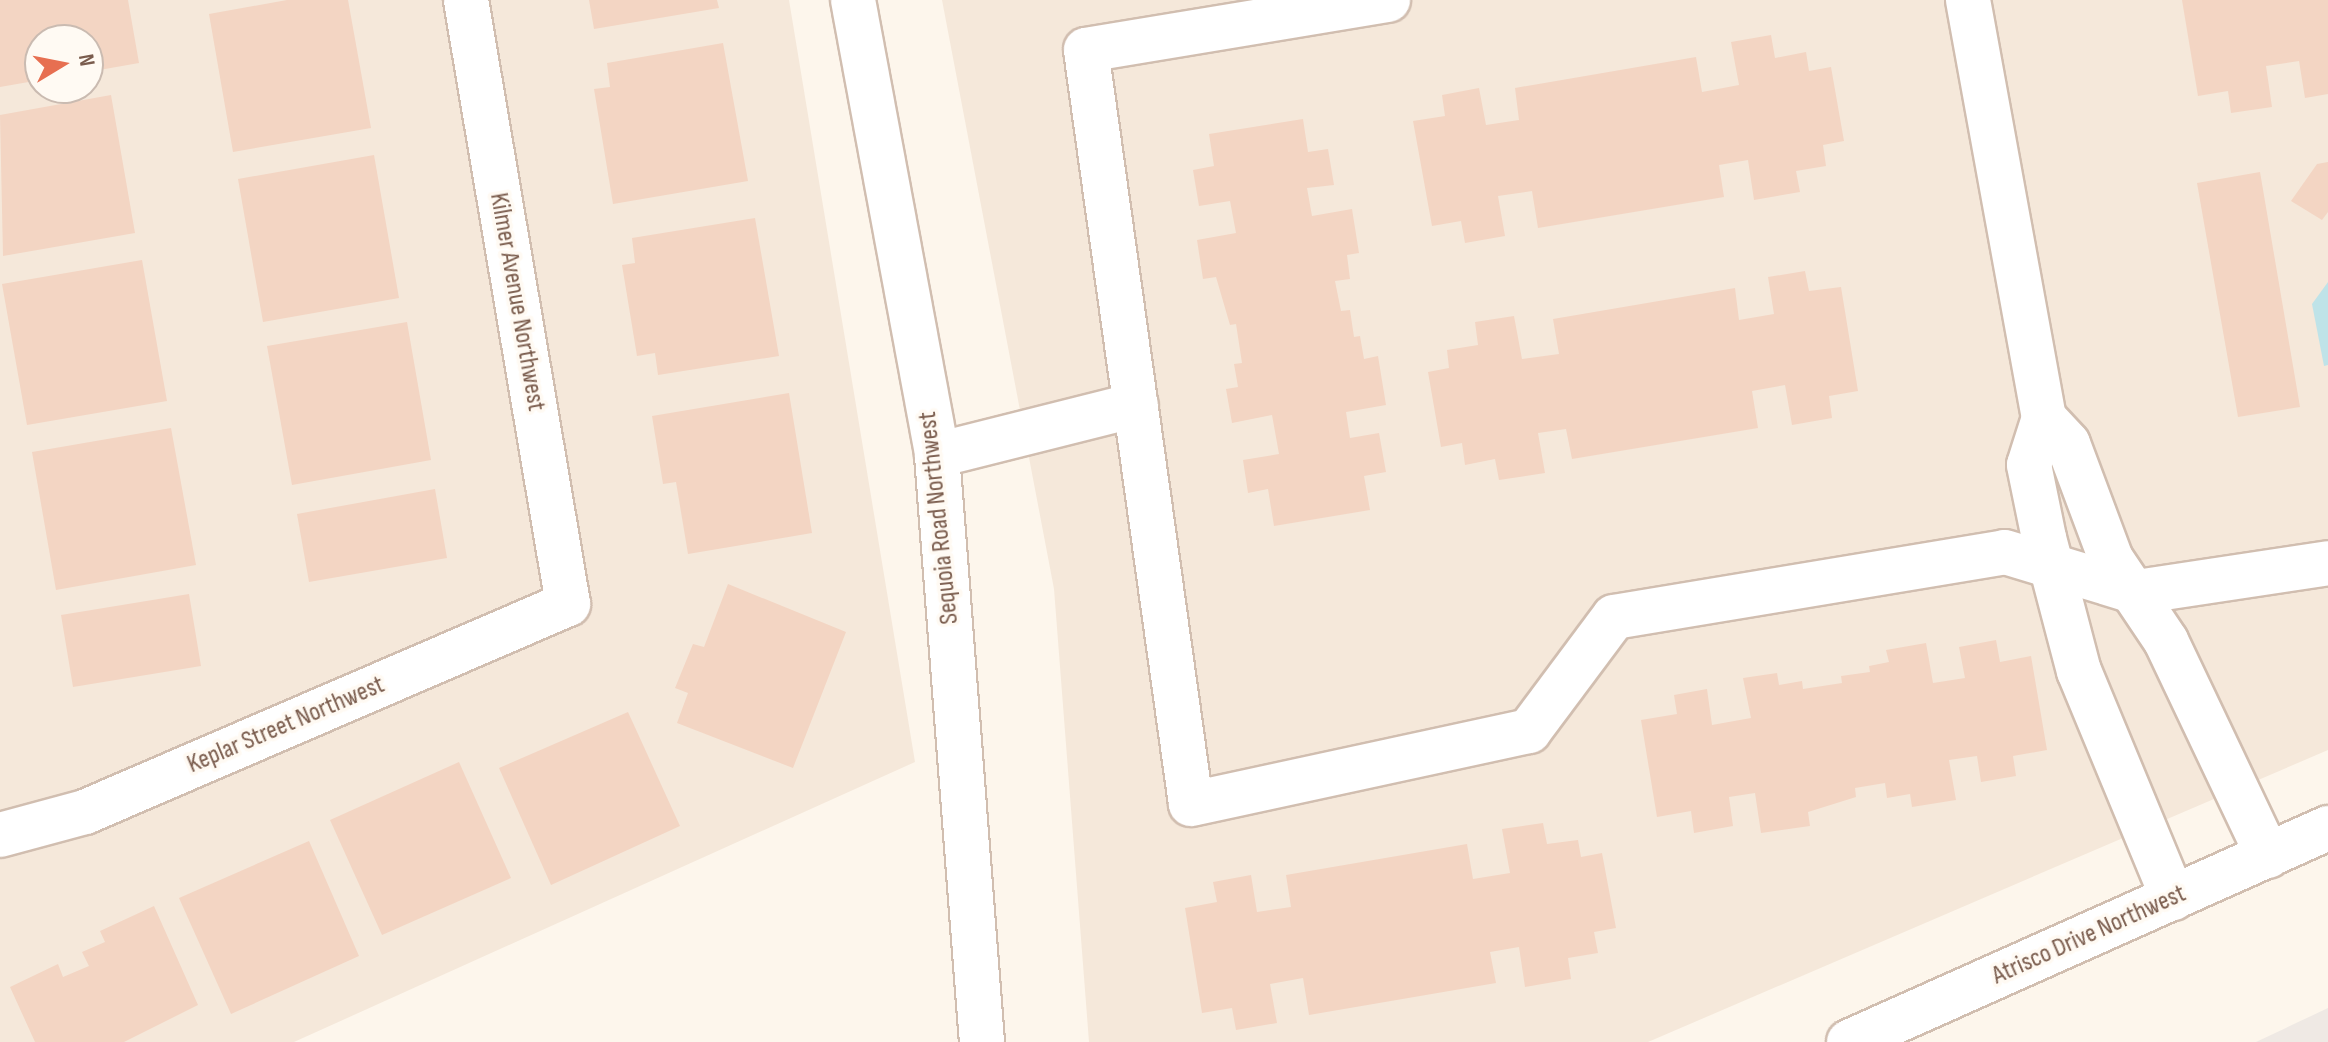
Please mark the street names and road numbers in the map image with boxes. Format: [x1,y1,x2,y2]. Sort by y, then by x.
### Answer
street label: Kilmer Avenue Northwest [482,190,552,414]
street label: Sequoia Road Northwest [912,410,966,626]
street label: Keplar Street Northwest [183,669,389,781]
street label: Atrisco Drive Northwest [1987,878,2191,992]

